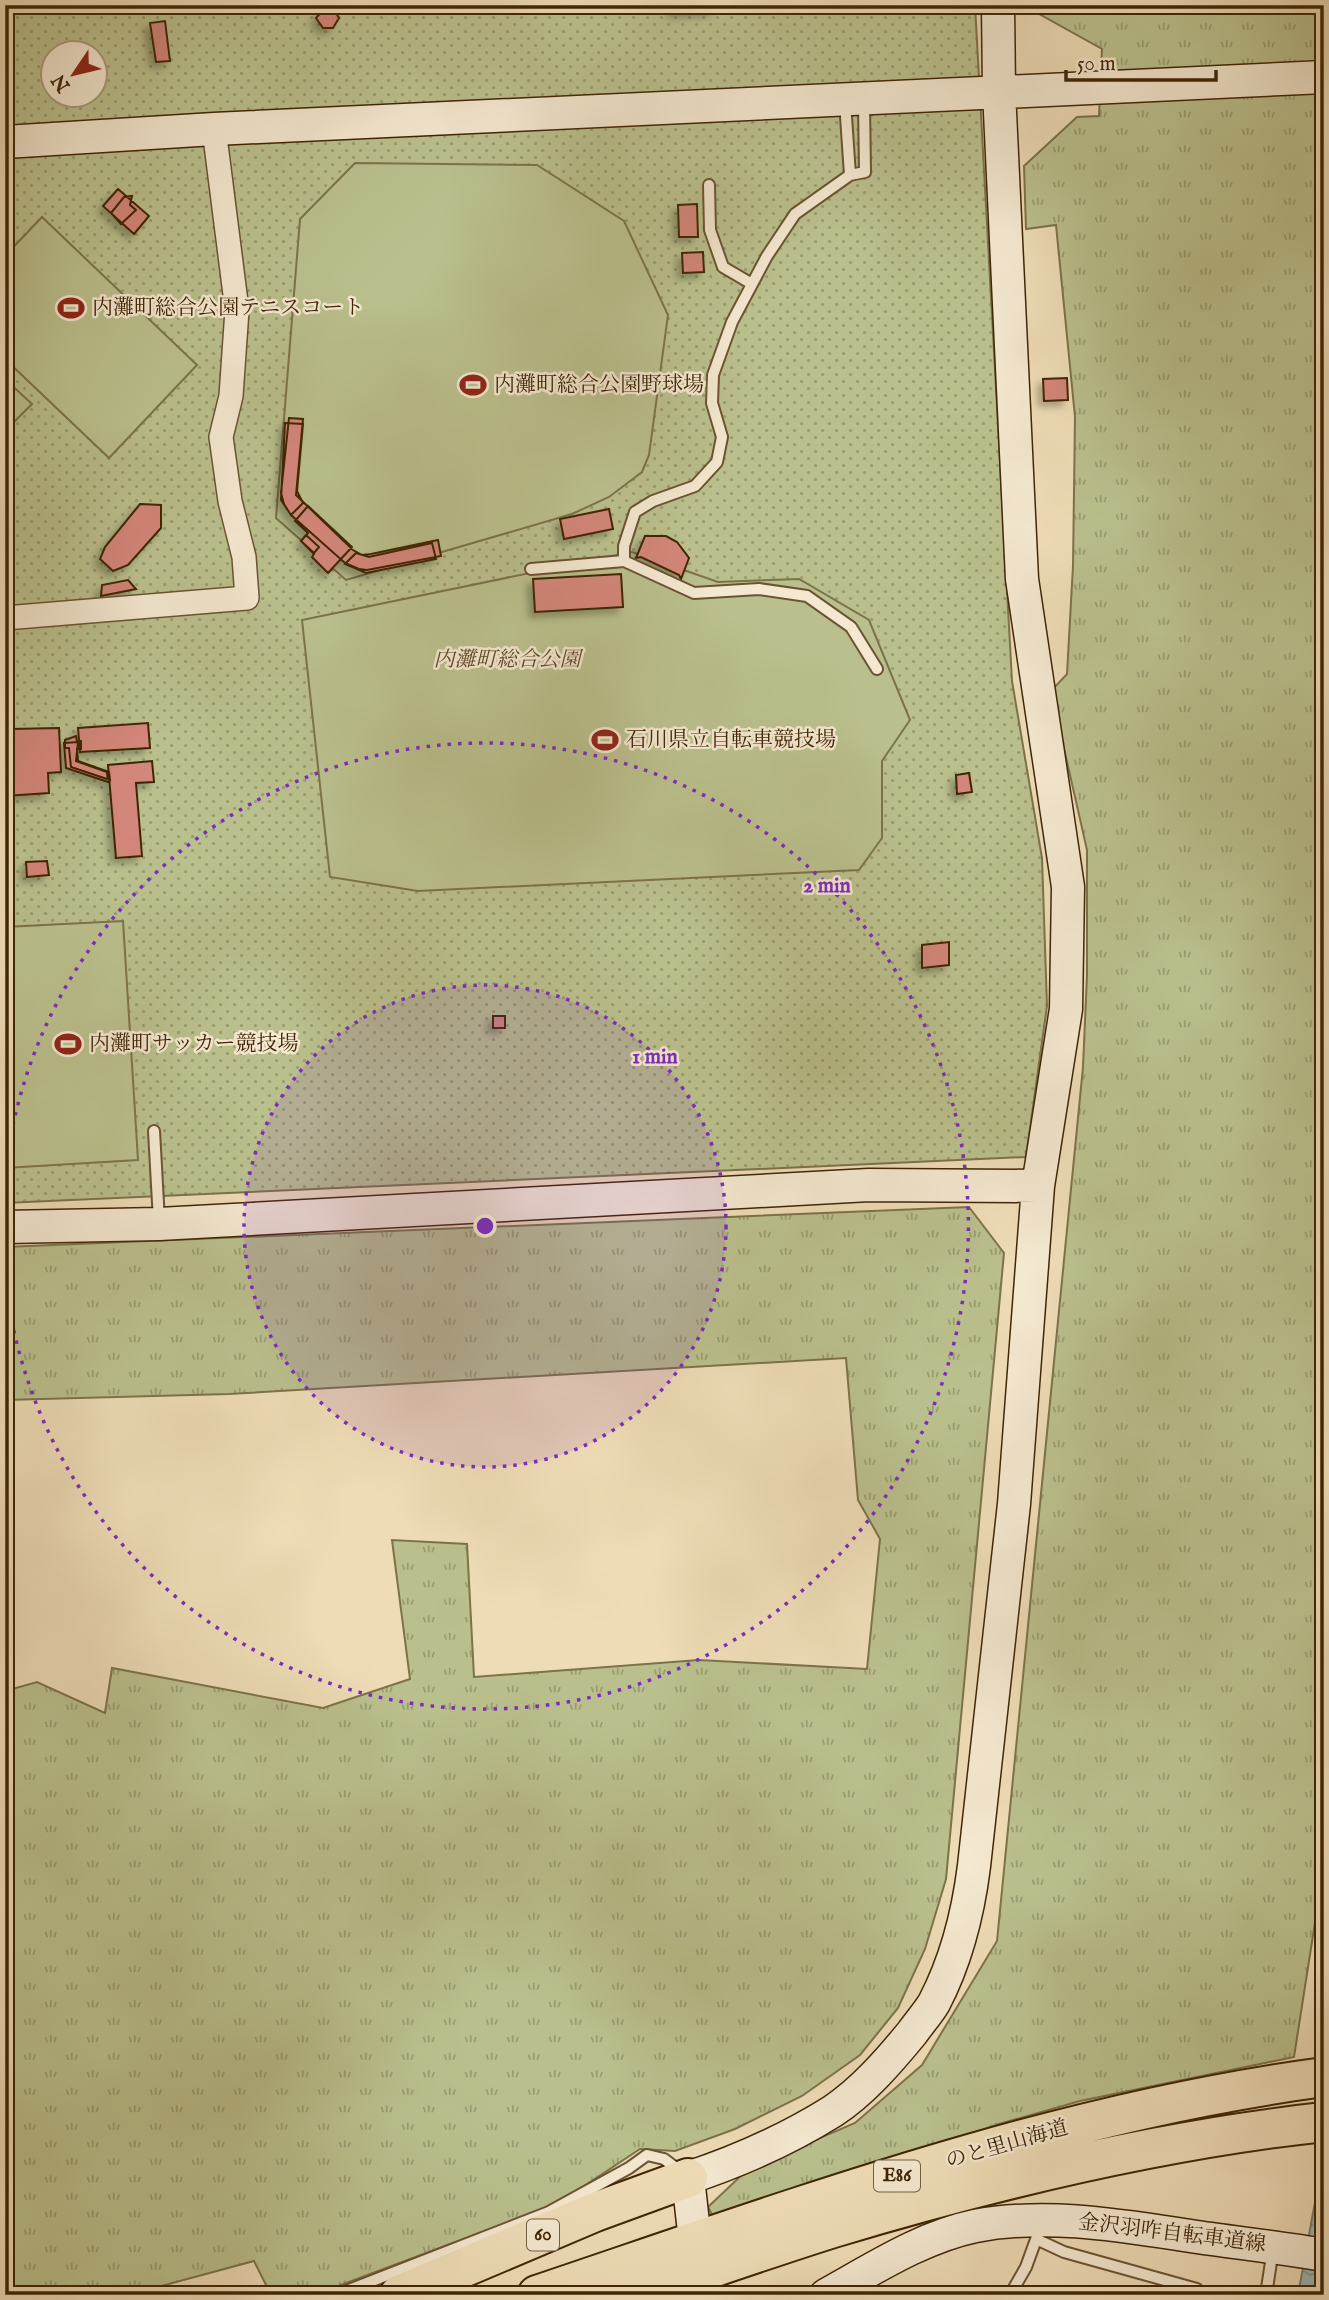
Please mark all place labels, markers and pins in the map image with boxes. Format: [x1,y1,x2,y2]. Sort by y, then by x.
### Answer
sports icon: 内灘町総合公園テニスコート [56,293,86,323]
place label: 内灘町総合公園テニスコート [92,295,364,322]
sports icon: 内灘町総合公園野球場 [458,370,488,400]
place label: 内灘町総合公園野球場 [494,372,704,399]
sports icon: 石川県立自転車競技場 [590,725,620,755]
place label: 石川県立自転車競技場 [626,727,836,754]
sports icon: 内灘町サッカー競技場 [53,1029,83,1059]
place label: 内灘町サッカー競技場 [89,1031,299,1058]
centre of rings [473,1214,497,1238]

